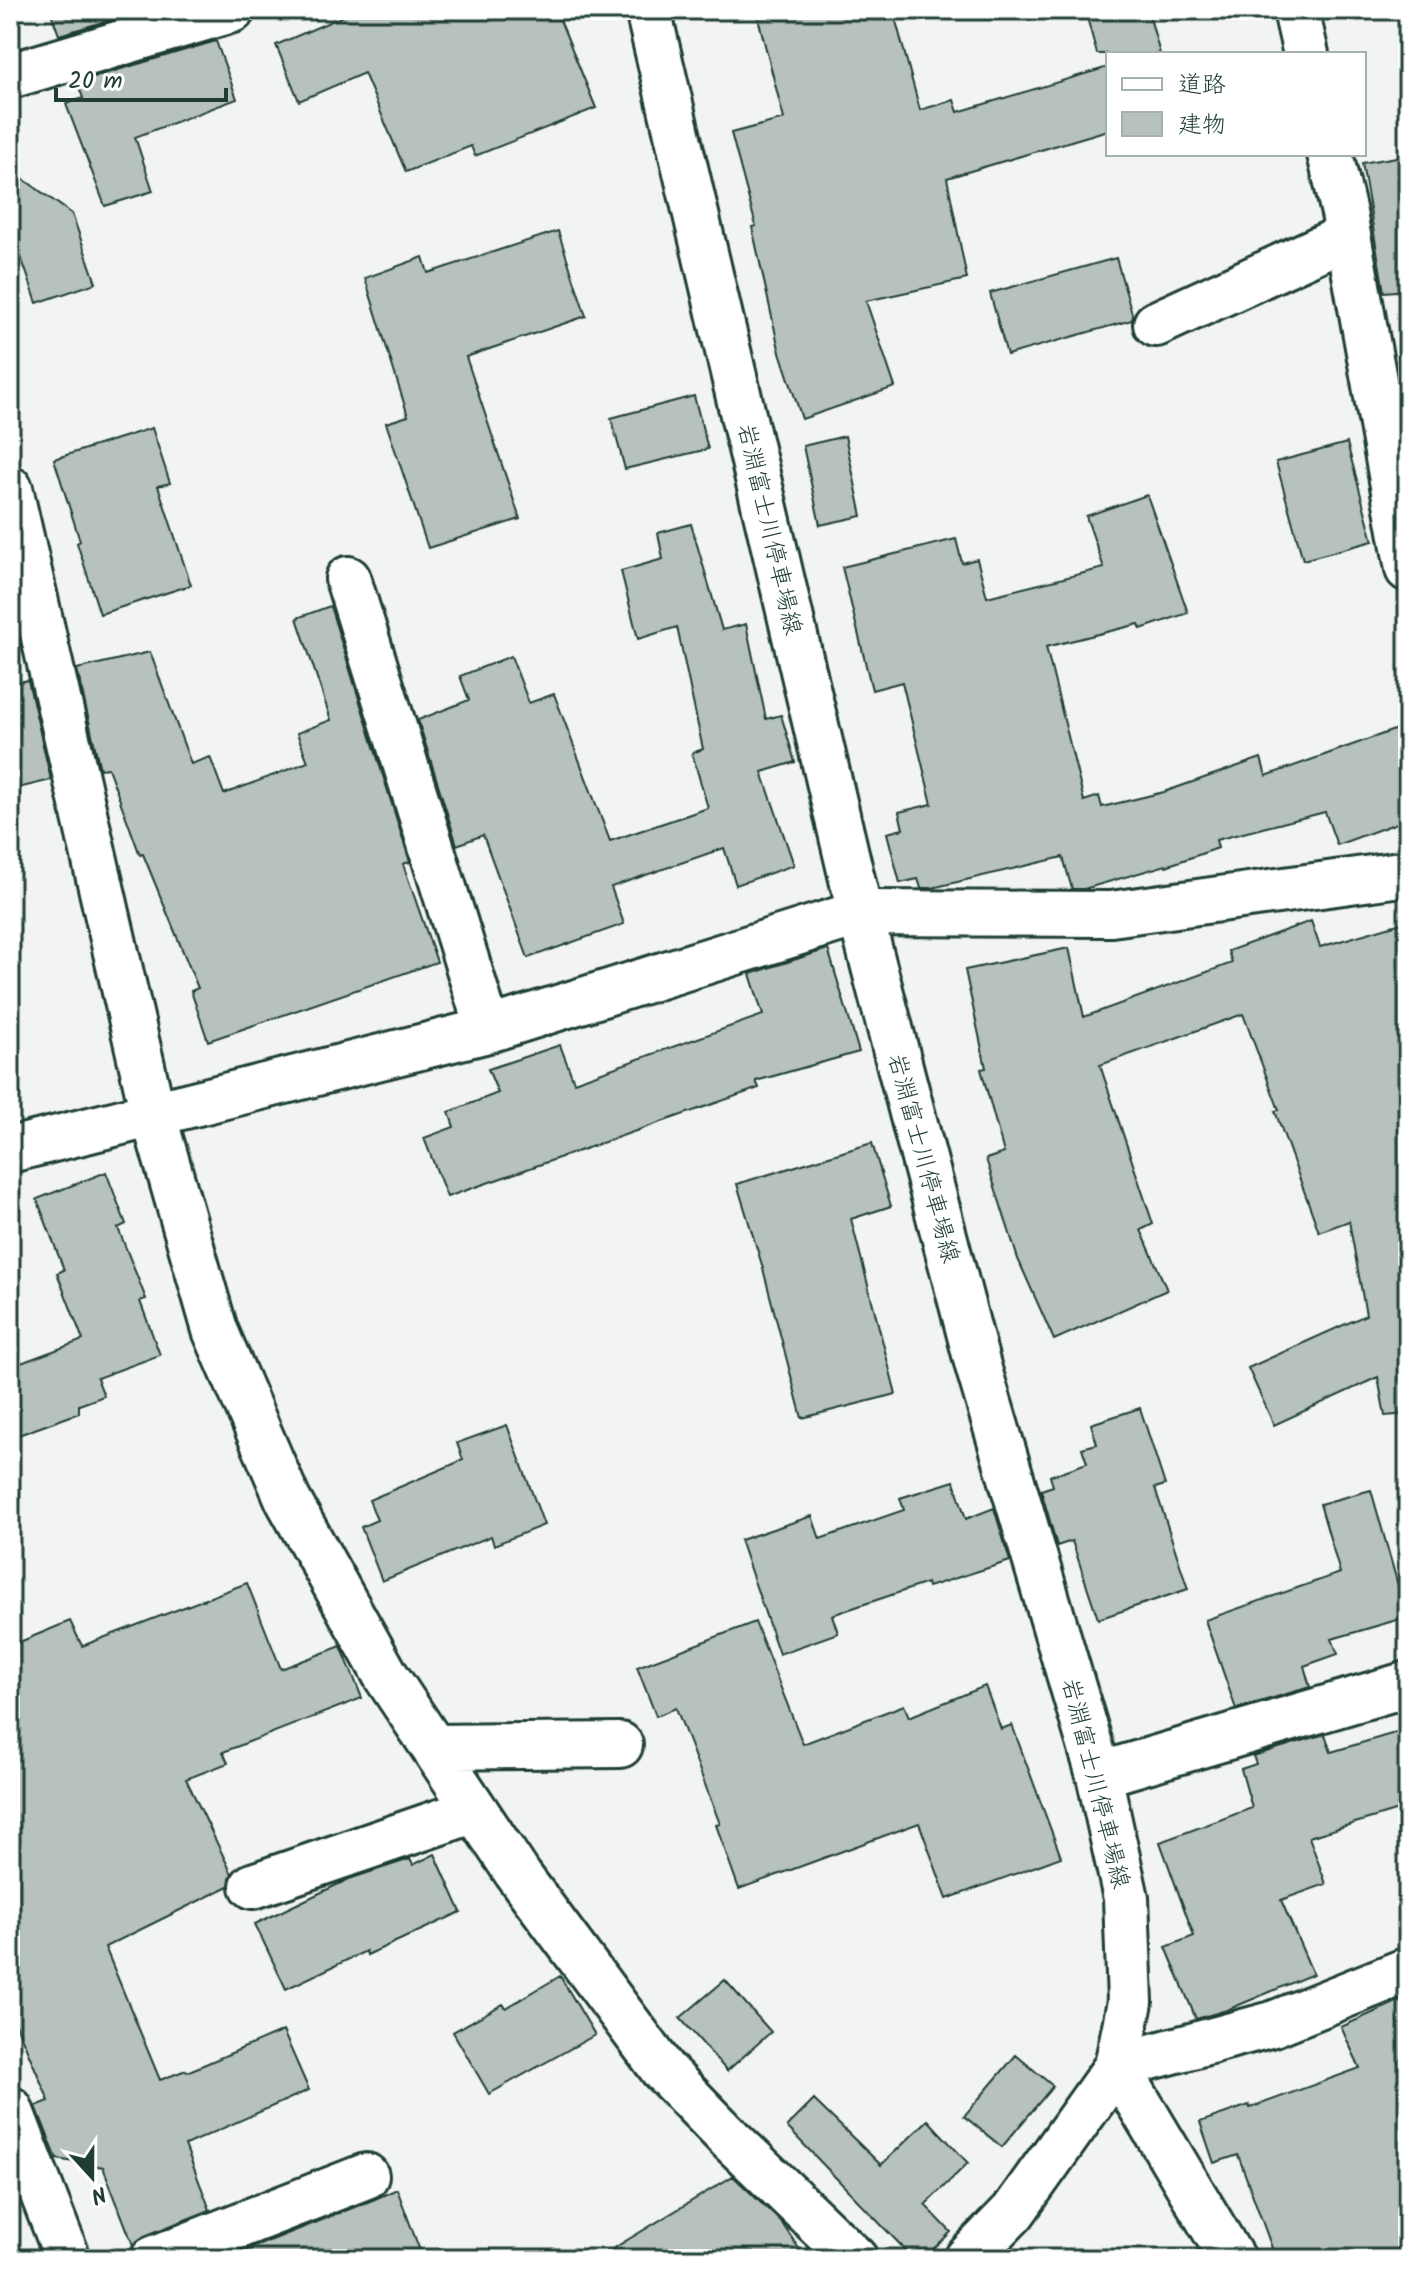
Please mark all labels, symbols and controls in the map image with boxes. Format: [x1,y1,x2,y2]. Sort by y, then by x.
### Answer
scale bar [56,52,226,102]
legend [1106,52,1366,156]
text: 20 m [68,62,123,101]
text: 道路 [1178,66,1226,105]
text: 建物 [1178,106,1226,145]
street label: 岩淵富士川停車場線 [725,420,812,639]
street label: 岩淵富士川停車場線 [876,1049,969,1268]
street label: 岩淵富士川停車場線 [1049,1674,1140,1893]
north arrow [52,2137,132,2217]
text: N [85,2175,111,2212]

